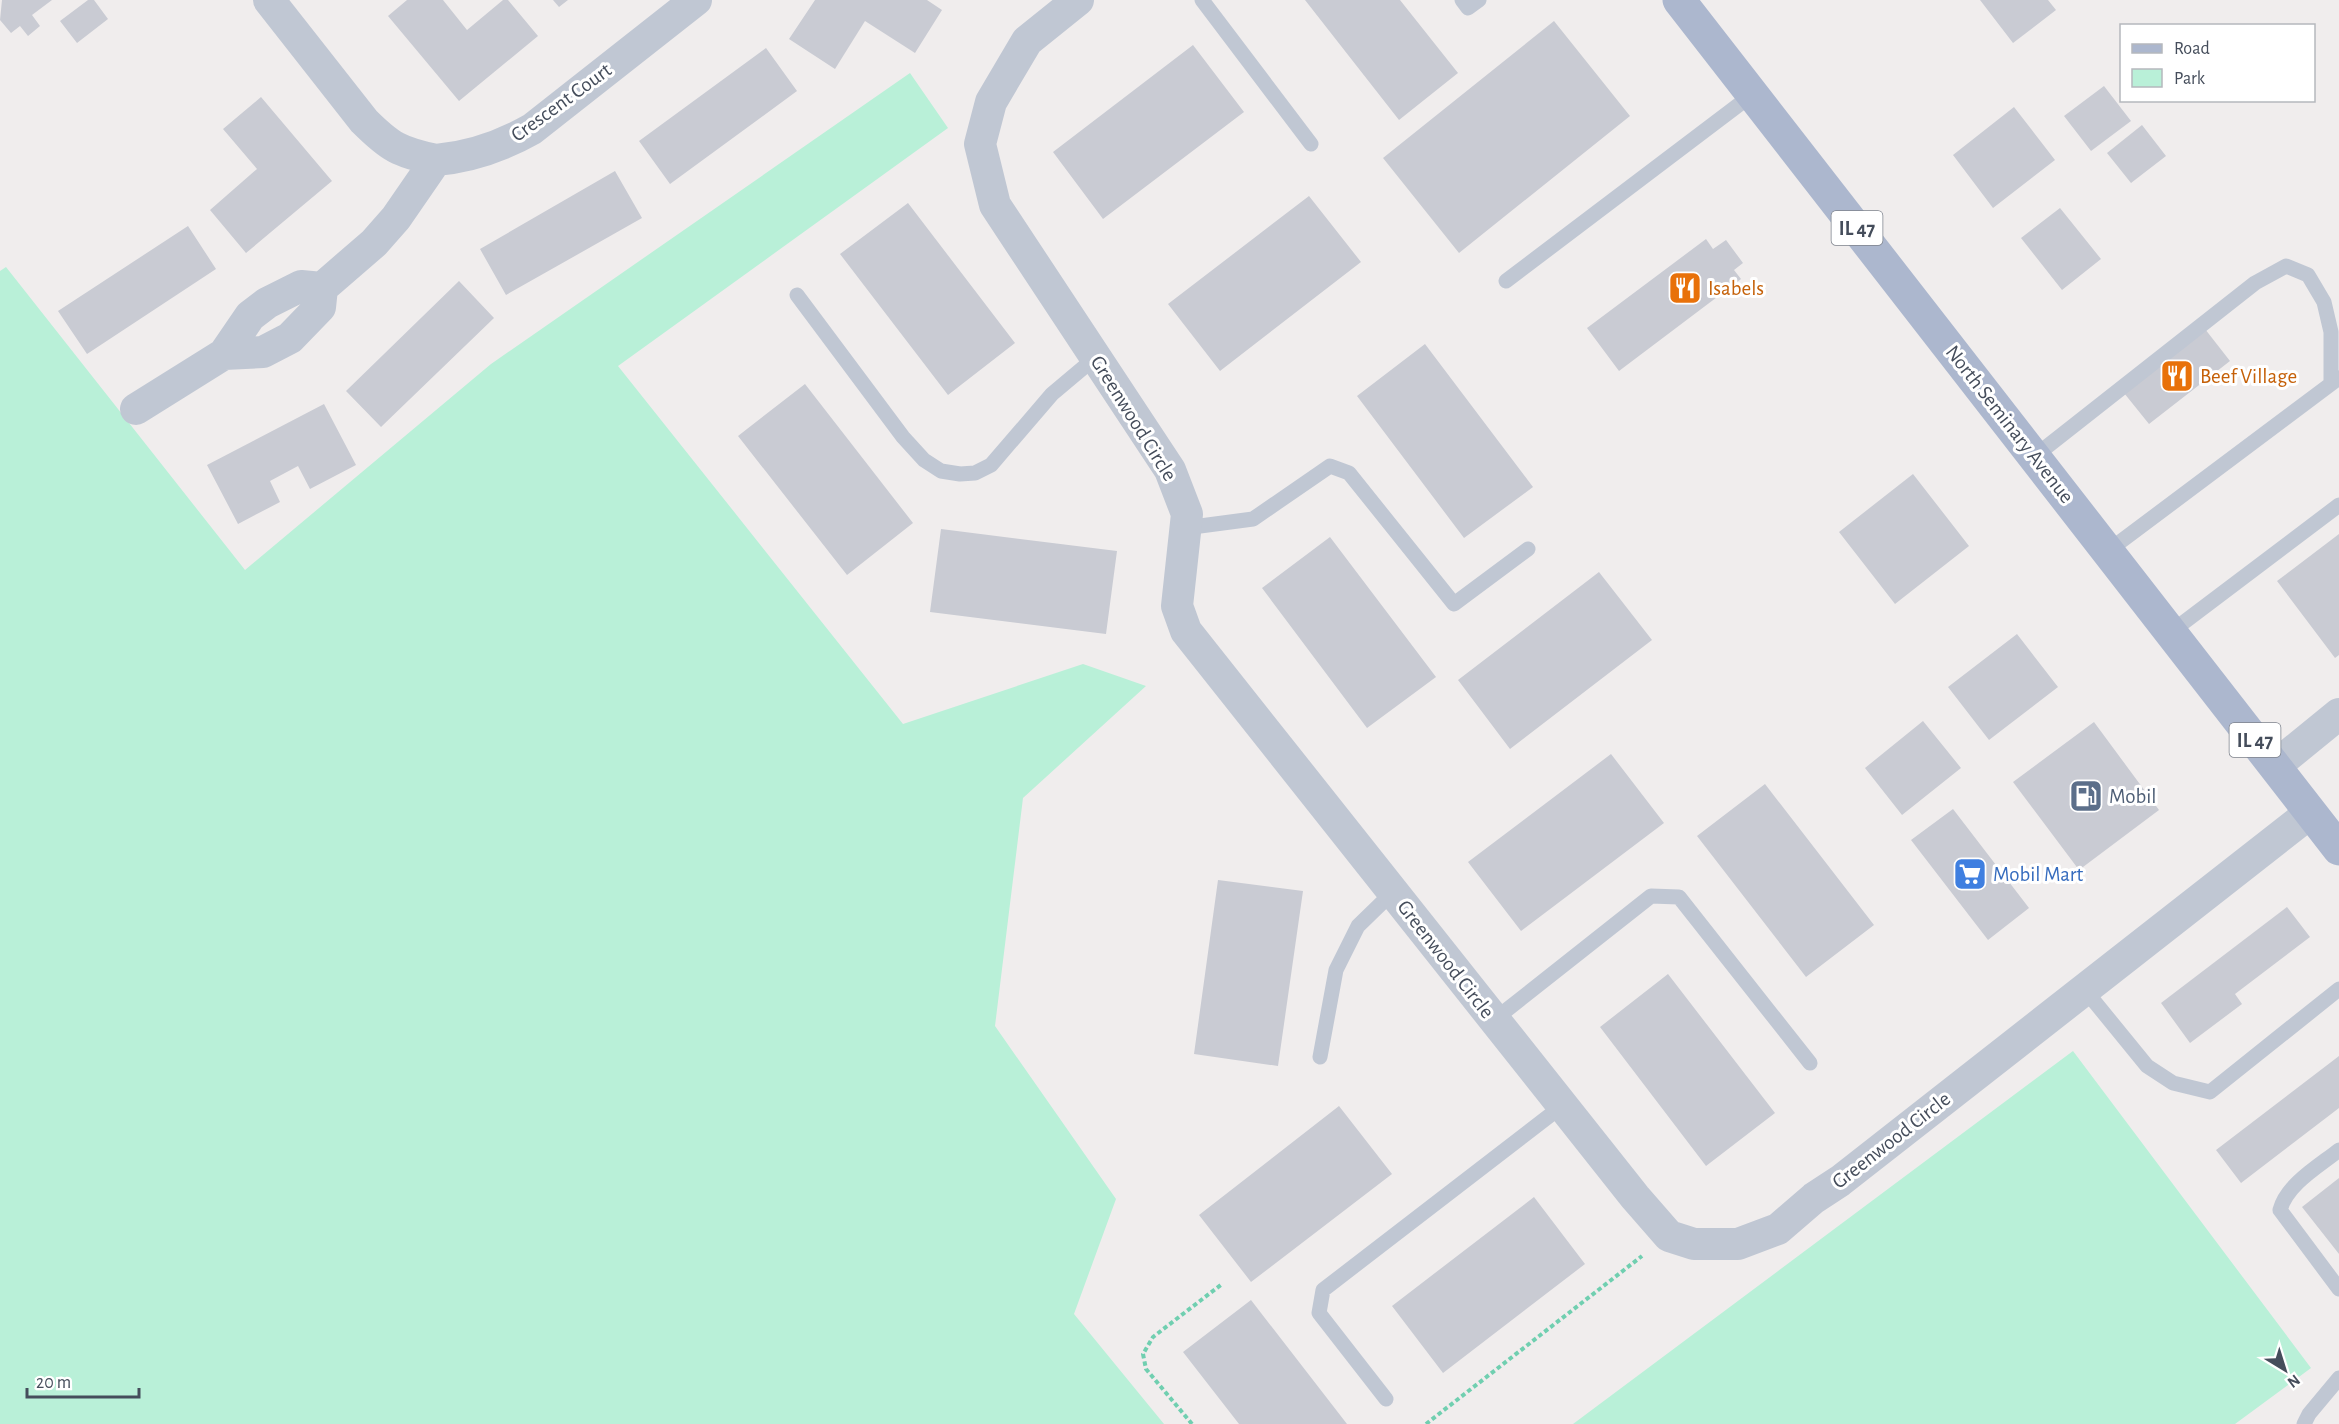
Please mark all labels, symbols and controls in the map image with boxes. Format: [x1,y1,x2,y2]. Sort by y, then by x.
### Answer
legend [2120,24,2315,102]
text: Road [2174,40,2210,58]
street label: Crescent Court [507,59,616,146]
text: Park [2174,70,2206,88]
road number: IL 47 [1832,211,1882,245]
restaurant icon: Isabels [1667,270,1703,306]
place label: Isabels [1708,278,1764,299]
street label: North Seminary Avenue [1942,341,2078,507]
street label: Greenwood Circle [1087,352,1180,485]
restaurant icon: Beef Village [2159,358,2195,394]
place label: Beef Village [2200,366,2297,387]
road number: IL 47 [2230,723,2280,757]
fuel station icon: Mobil [2068,778,2104,814]
place label: Mobil [2109,786,2157,807]
supermarket icon: Mobil Mart [1952,856,1988,892]
place label: Mobil Mart [1993,864,2084,885]
street label: Greenwood Circle [1393,896,1498,1022]
street label: Greenwood Circle [1828,1088,1954,1193]
north arrow [2255,1340,2315,1400]
scale bar [27,1361,140,1399]
text: N [2284,1371,2303,1391]
text: 20 m [36,1374,71,1392]

